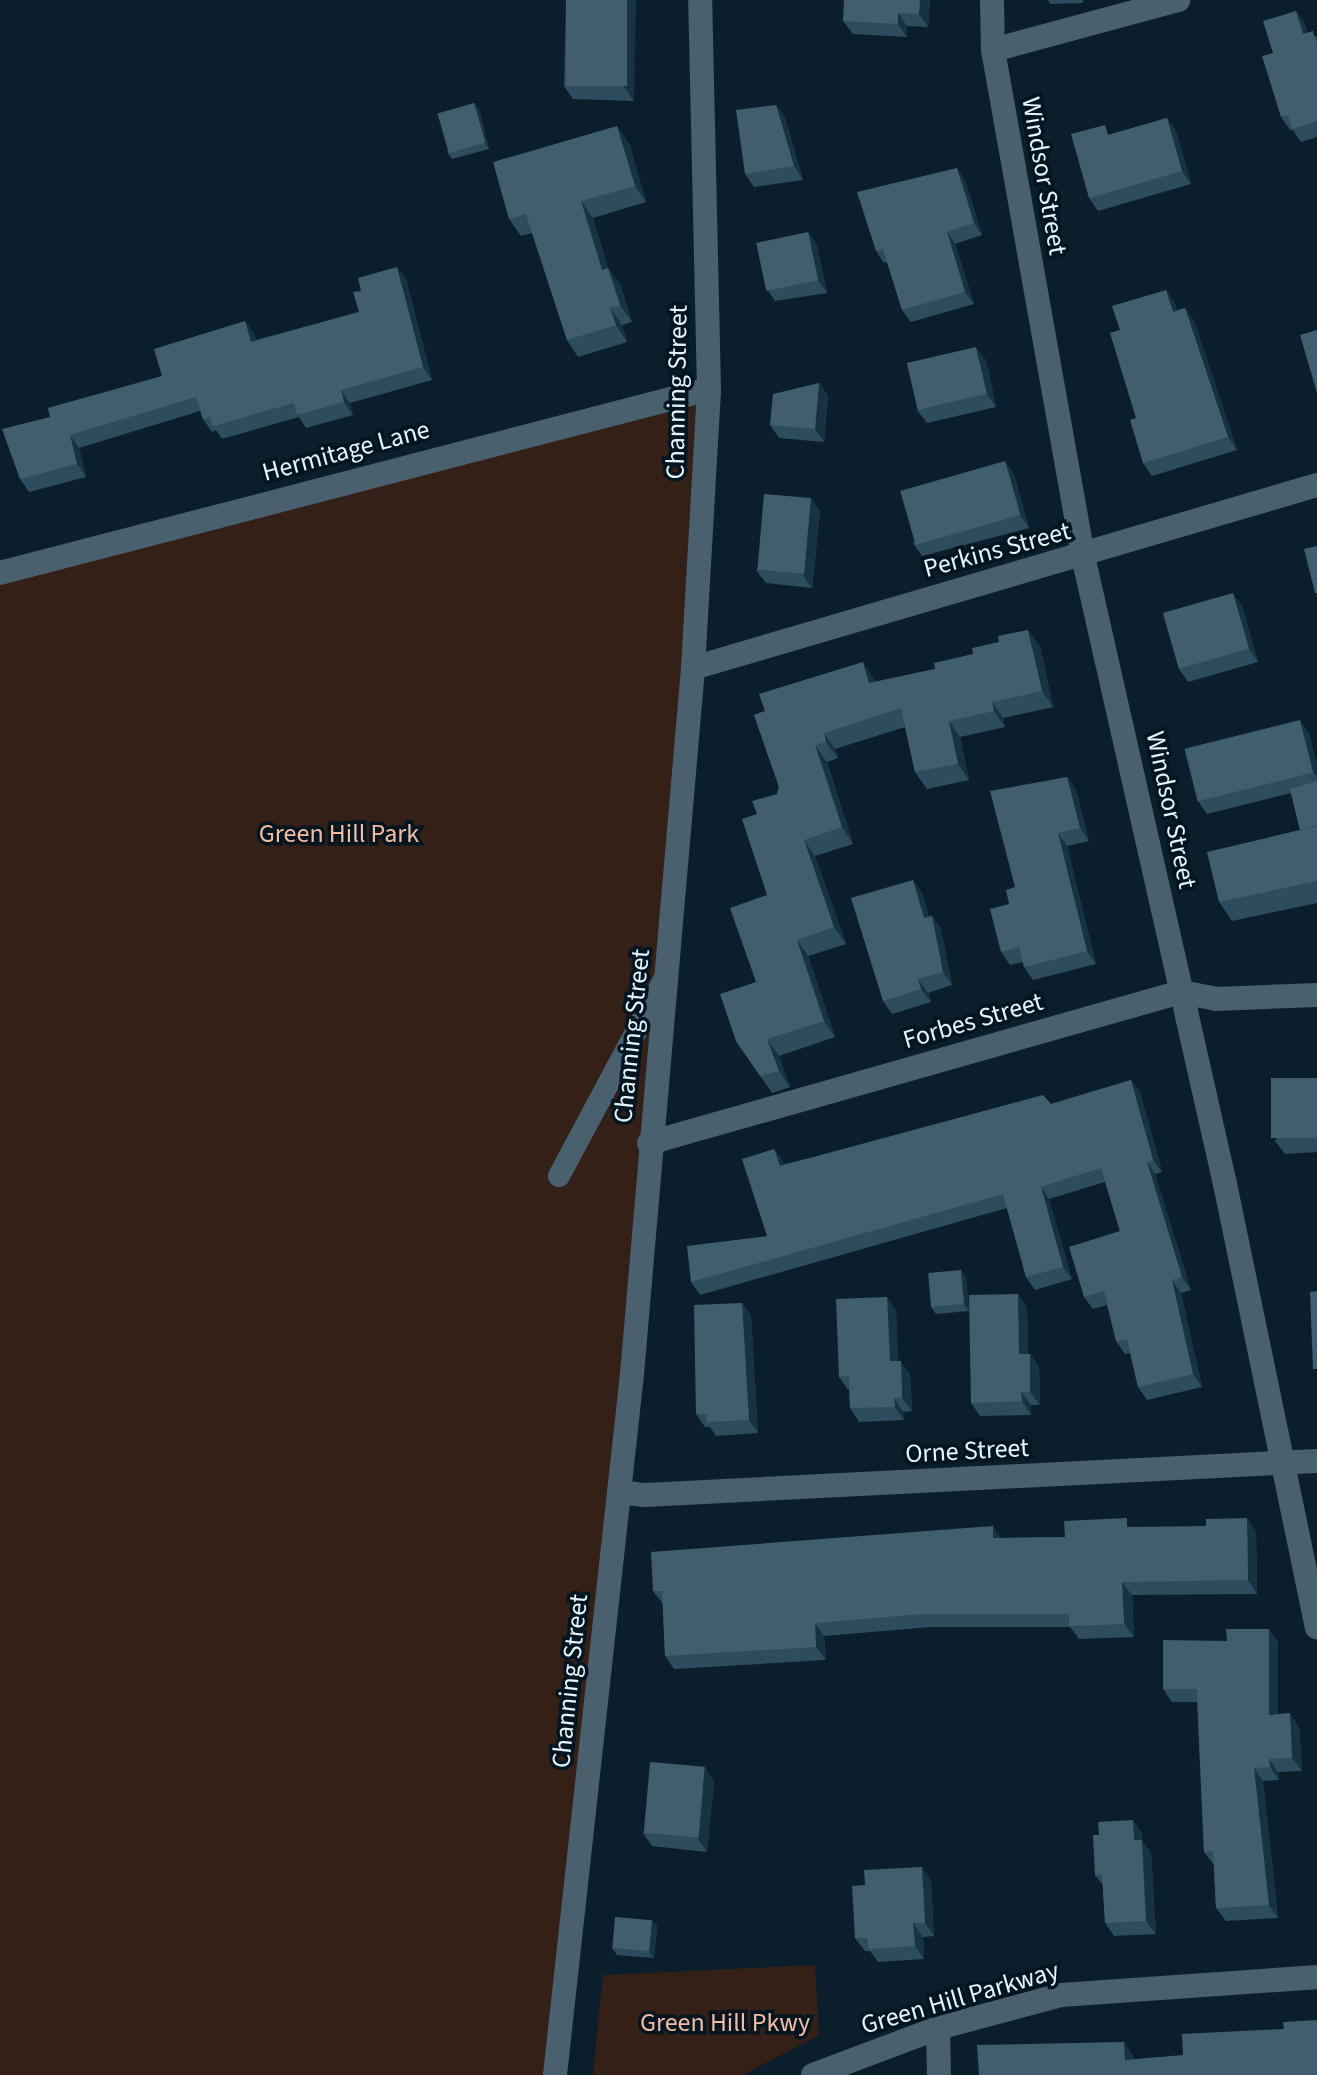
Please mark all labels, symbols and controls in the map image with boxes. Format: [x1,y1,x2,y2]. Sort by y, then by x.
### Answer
street label: Windsor Street [1015,95,1073,257]
street label: Channing Street [660,304,694,480]
street label: Hermitage Lane [259,414,433,488]
street label: Perkins Street [920,515,1074,585]
street label: Windsor Street [1139,729,1203,891]
park label: Green Hill Park [259,818,419,850]
street label: Channing Street [607,948,657,1124]
street label: Forbes Street [899,986,1047,1056]
street label: Orne Street [904,1432,1030,1470]
street label: Channing Street [545,1593,595,1769]
street label: Green Hill Parkway [858,1955,1062,2041]
park label: Green Hill Pkwy [640,2007,810,2039]

